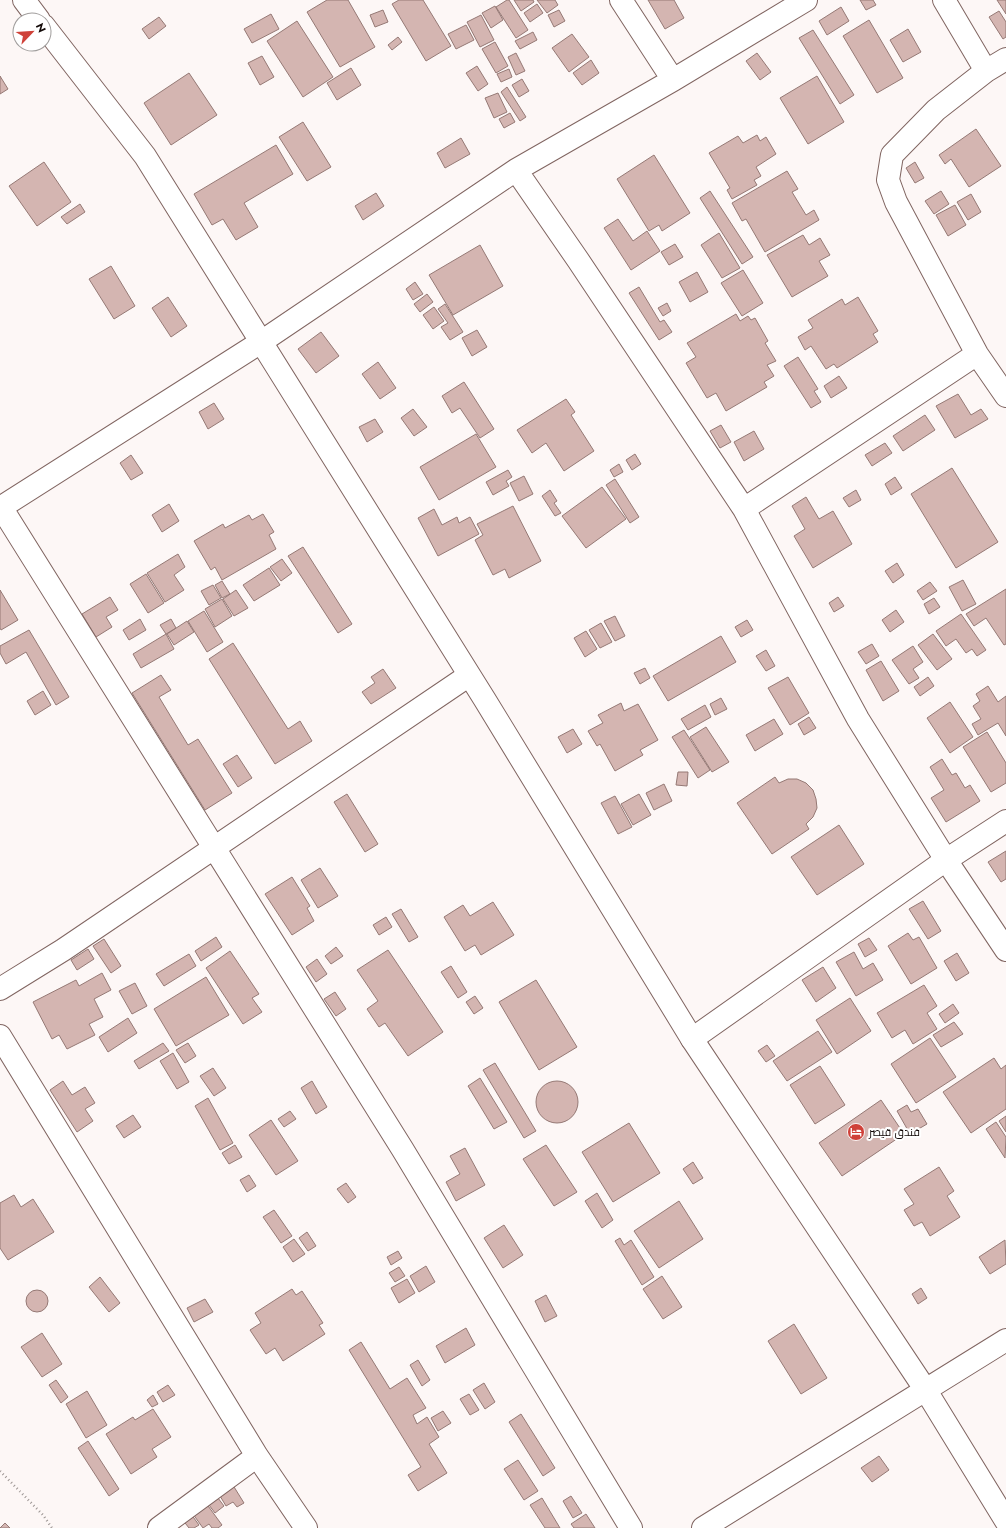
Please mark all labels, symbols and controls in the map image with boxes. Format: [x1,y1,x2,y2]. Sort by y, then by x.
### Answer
north arrow [12,12,52,52]
text: N [32,20,50,35]
hotel icon: فندق قيصر [846,1122,866,1142]
place label: فندق قيصر [868,1124,920,1140]

